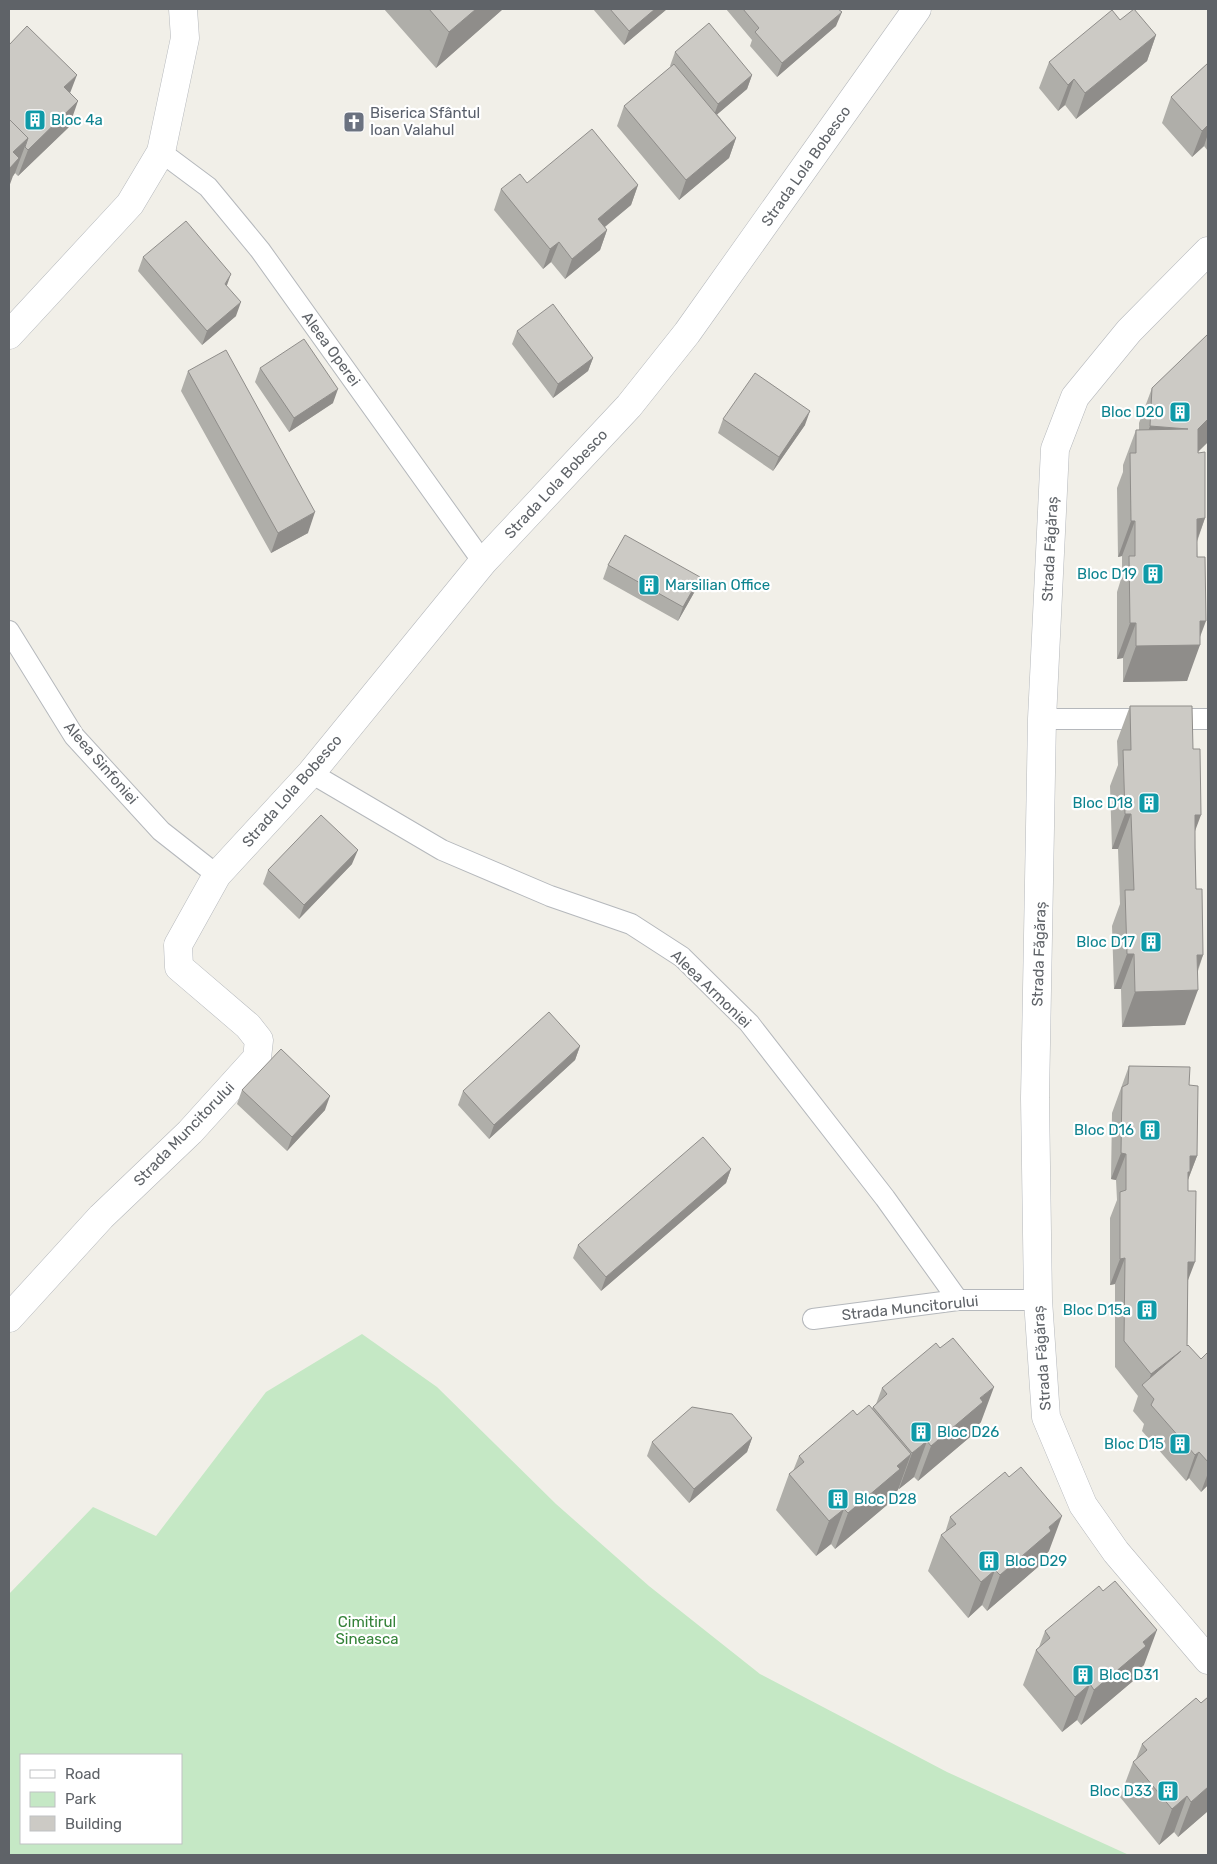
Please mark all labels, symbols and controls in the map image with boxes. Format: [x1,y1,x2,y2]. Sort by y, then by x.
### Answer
street label: Strada Lola Bobesco [758,102,854,230]
place label: Biserica Sfântul Ioan Valahul [370,104,480,139]
building icon: Bloc 4a [23,108,47,132]
church icon: Biserica Sfântul Ioan Valahul [342,110,366,134]
place label: Bloc 4a [51,111,103,129]
street label: Aleea Operei [298,308,364,390]
building icon: Bloc D20 [1168,400,1192,424]
place label: Bloc D20 [1101,403,1164,421]
street label: Strada Lola Bobesco [501,426,611,542]
street label: Strada Făgăraș [1038,496,1062,602]
building icon: Bloc D19 [1141,562,1165,586]
place label: Bloc D19 [1077,565,1137,583]
building icon: Marsilian Office [637,573,661,597]
place label: Marsilian Office [665,576,770,594]
street label: Aleea Sinfoniei [60,718,142,808]
street label: Strada Lola Bobesco [238,731,346,851]
building icon: Bloc D18 [1137,791,1161,815]
place label: Bloc D18 [1072,794,1133,812]
street label: Strada Făgăraș [1028,901,1050,1007]
building icon: Bloc D17 [1139,930,1163,954]
place label: Bloc D17 [1076,933,1135,951]
street label: Aleea Armoniei [667,946,755,1032]
street label: Strada Muncitorului [130,1078,238,1190]
building icon: Bloc D16 [1138,1118,1162,1142]
place label: Bloc D16 [1074,1121,1134,1139]
street label: Strada Muncitorului [841,1292,979,1324]
building icon: Bloc D15a [1135,1298,1159,1322]
place label: Bloc D15a [1063,1301,1131,1319]
street label: Strada Făgăraș [1029,1305,1055,1411]
building icon: Bloc D26 [909,1420,933,1444]
place label: Bloc D26 [937,1423,999,1441]
building icon: Bloc D15 [1168,1432,1192,1456]
place label: Bloc D15 [1104,1435,1164,1453]
building icon: Bloc D28 [826,1487,850,1511]
place label: Bloc D28 [854,1490,917,1508]
building icon: Bloc D29 [977,1549,1001,1573]
place label: Bloc D29 [1005,1552,1067,1570]
park label: Cimitirul Sineasca [336,1613,398,1648]
building icon: Bloc D31 [1071,1663,1095,1687]
place label: Bloc D31 [1099,1666,1159,1684]
legend [20,1754,182,1844]
text: Road [65,1765,101,1783]
building icon: Bloc D33 [1156,1779,1180,1803]
place label: Bloc D33 [1089,1782,1152,1800]
text: Park [65,1790,96,1808]
text: Building [65,1815,122,1833]

